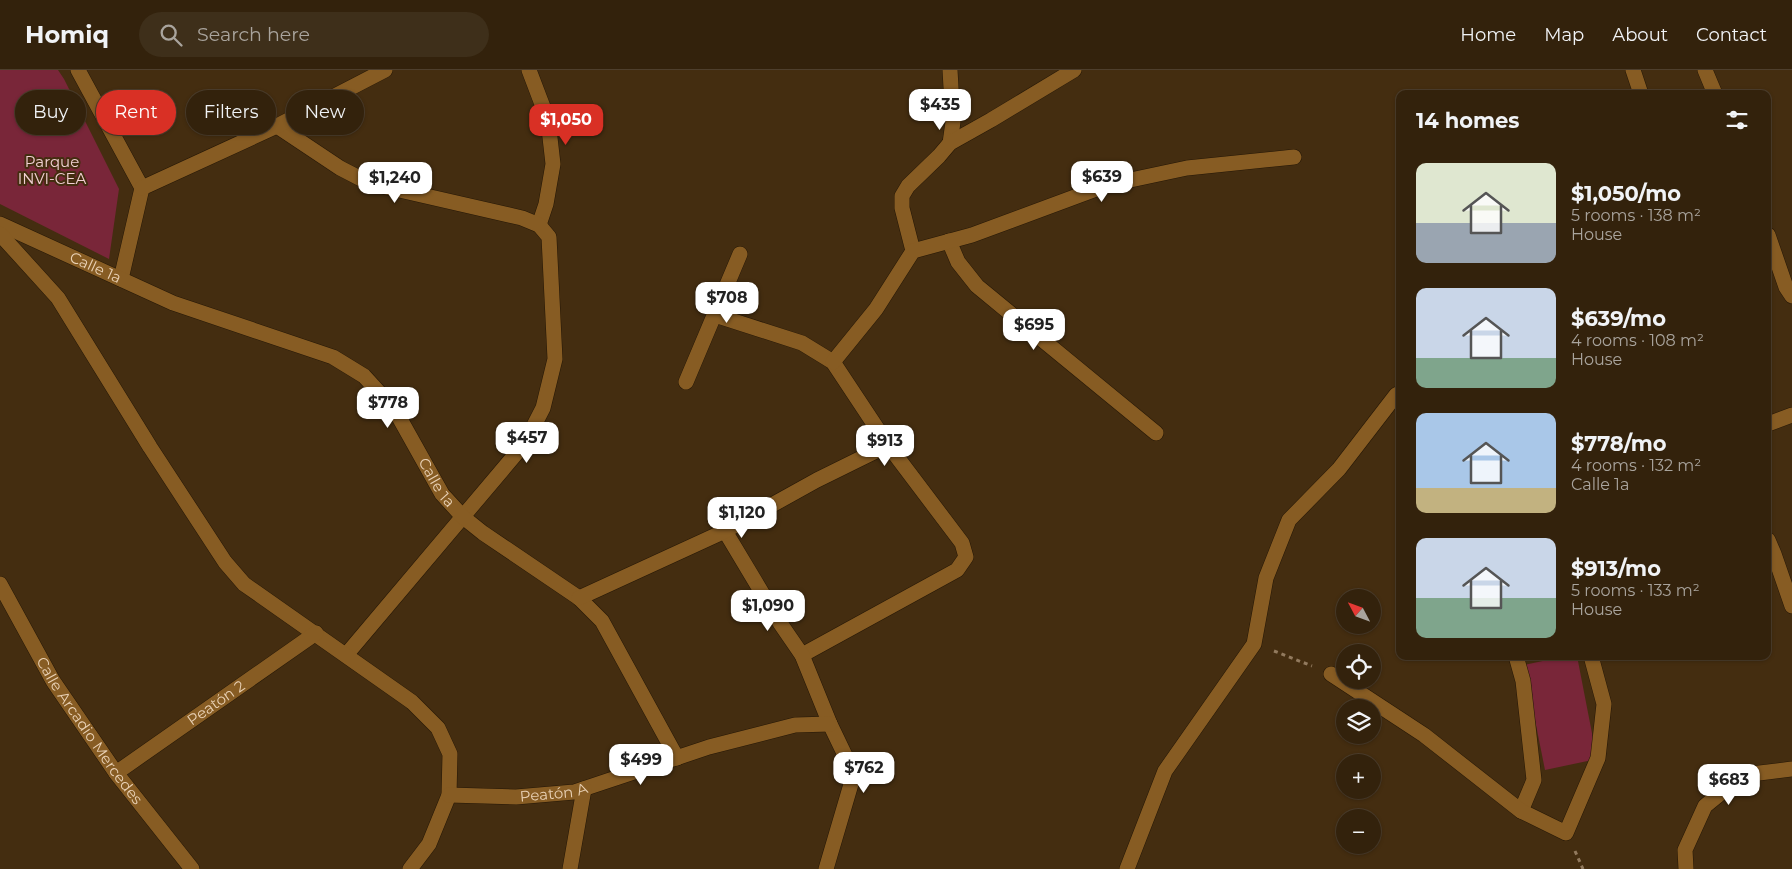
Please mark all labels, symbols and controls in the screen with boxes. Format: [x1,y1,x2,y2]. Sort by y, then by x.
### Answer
search box [139,12,489,57]
text: Homiq [25,20,109,49]
icon: search [157,21,185,49]
text: Search here [197,23,310,46]
text: Home [1460,24,1516,46]
text: Map [1544,24,1584,46]
text: About [1612,24,1668,46]
text: Contact [1696,24,1767,46]
pin: $435 [910,88,970,131]
chip: Buy [15,90,86,135]
chip: Rent [96,90,176,135]
chip: Filters [186,90,276,135]
chip: New [286,90,364,135]
text: $435 [920,95,960,114]
pin: $1,050 [525,104,607,146]
icon: filters [1723,106,1751,134]
text: 14 homes [1416,108,1520,133]
text: $1,050 [540,110,592,129]
park label: Parque INVI-CEA [18,152,87,188]
pin: $639 [1072,160,1132,203]
pin: $1,240 [354,162,436,204]
text: $639 [1082,167,1122,186]
text: $1,240 [369,168,421,187]
text: $1,050/mo [1571,181,1681,206]
icon: home [1456,183,1516,243]
text: 5 rooms · 138 m² [1571,206,1701,225]
text: House [1571,225,1622,244]
street label: Calle 1a [67,247,125,287]
pin: $708 [697,282,757,324]
text: $708 [706,288,748,307]
text: $639/mo [1571,306,1666,331]
pin: $695 [1004,308,1064,351]
icon: home [1456,308,1516,368]
text: $695 [1014,315,1054,334]
text: 4 rooms · 108 m² [1571,331,1704,350]
text: House [1571,350,1622,369]
pin: $778 [358,386,418,429]
text: $778 [368,393,408,412]
pin: $457 [497,422,557,464]
pin: $913 [855,424,915,467]
text: $457 [507,428,547,447]
text: $913 [867,431,903,450]
text: $778/mo [1571,431,1667,456]
icon: home [1456,433,1516,493]
street label: Calle 1a [415,454,459,511]
text: 4 rooms · 132 m² [1571,456,1701,475]
text: Calle 1a [1571,475,1629,494]
pin: $1,120 [701,496,783,539]
text: $1,120 [719,503,765,522]
text: $913/mo [1571,556,1661,581]
icon: home [1456,558,1516,618]
text: 5 rooms · 133 m² [1571,581,1700,600]
north arrow [1336,589,1381,634]
map controls [1336,589,1381,854]
pin: $1,090 [727,590,809,632]
text: $1,090 [742,596,794,615]
text: House [1571,600,1622,619]
button: locate [1336,644,1381,689]
street label: Calle Arcadio Mercedes [33,653,147,808]
street label: Peatón 2 [183,676,248,729]
button: layers [1336,699,1381,744]
pin: $499 [611,744,671,786]
text: $499 [620,750,662,769]
pin: $762 [834,752,894,794]
button: + [1336,754,1381,799]
text: $762 [844,758,884,777]
pin: $683 [1699,764,1759,806]
text: $683 [1709,770,1749,789]
street label: Peatón A [519,778,590,806]
button: − [1336,809,1381,854]

